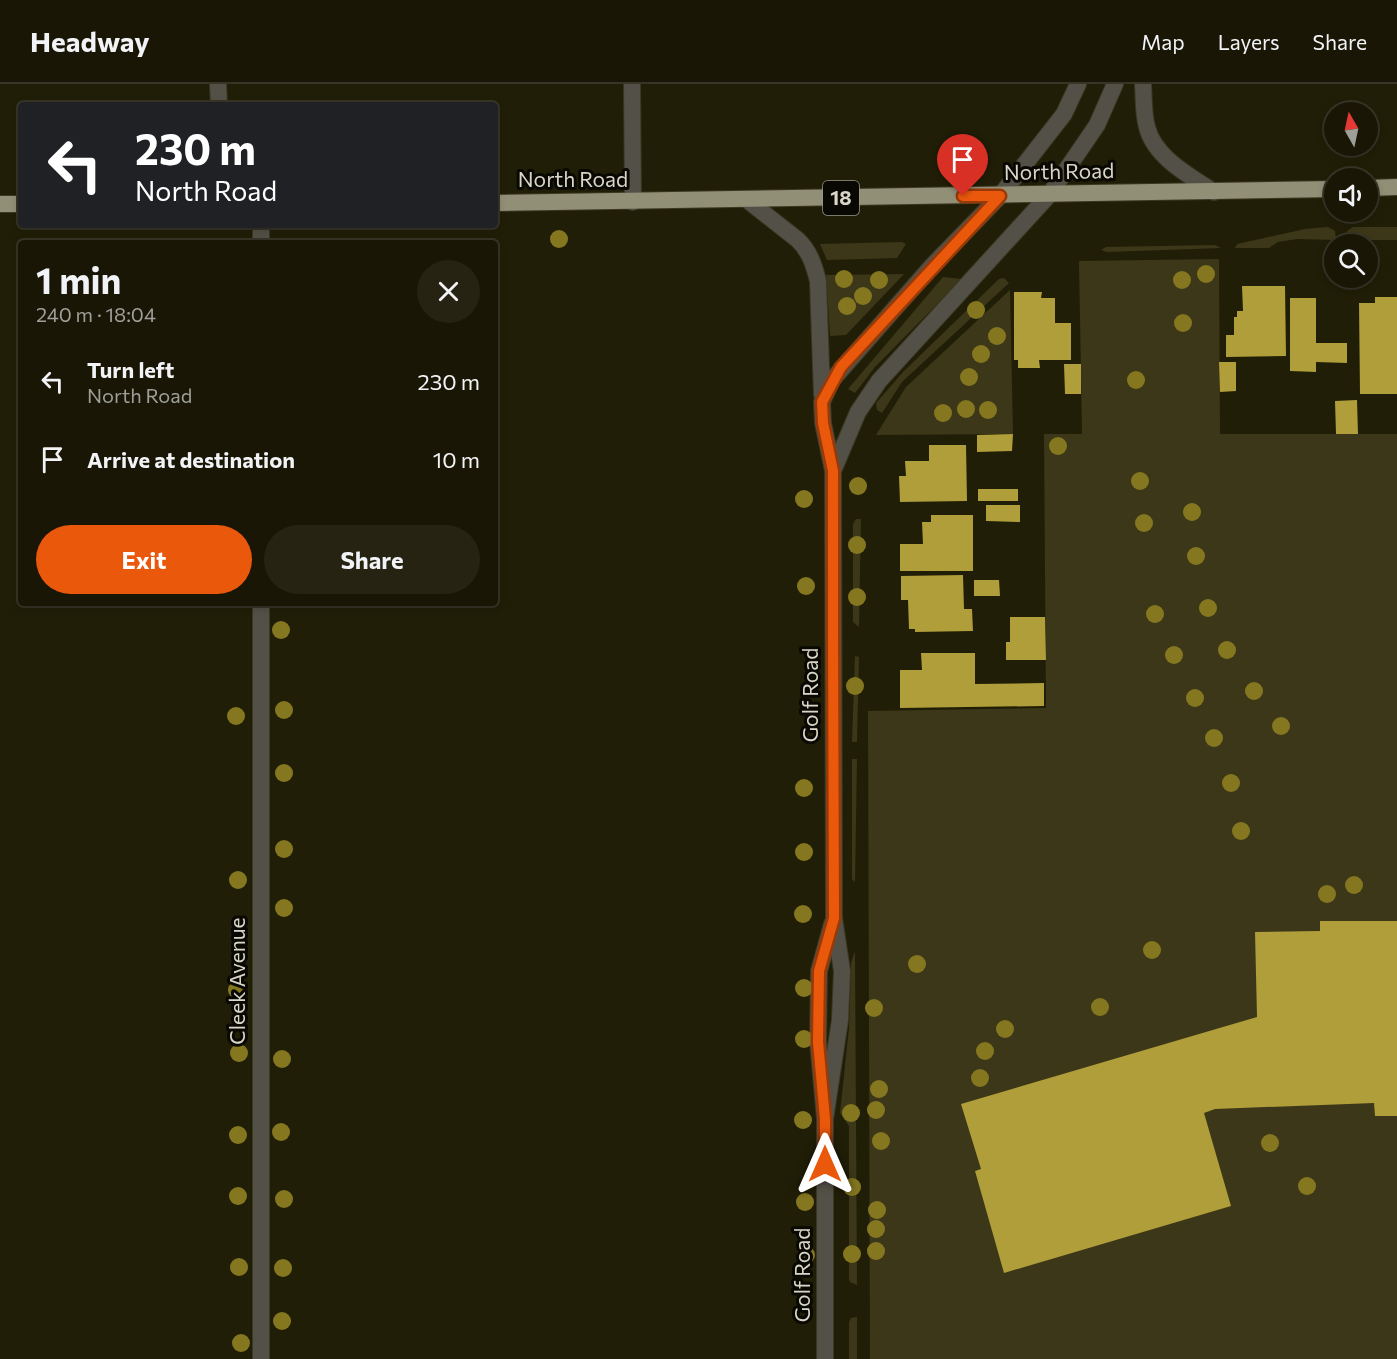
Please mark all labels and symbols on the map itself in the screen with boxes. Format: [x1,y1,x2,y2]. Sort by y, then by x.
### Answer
north arrow [1324,102,1378,156]
pin [937,134,988,196]
street label: North Road [1004,157,1114,184]
street label: North Road [518,166,628,191]
road number: 18 [823,181,859,215]
street label: Golf Road [797,648,822,742]
street label: Cleek Avenue [224,917,249,1045]
position arrow [793,1132,857,1196]
street label: Golf Road [789,1228,814,1322]

